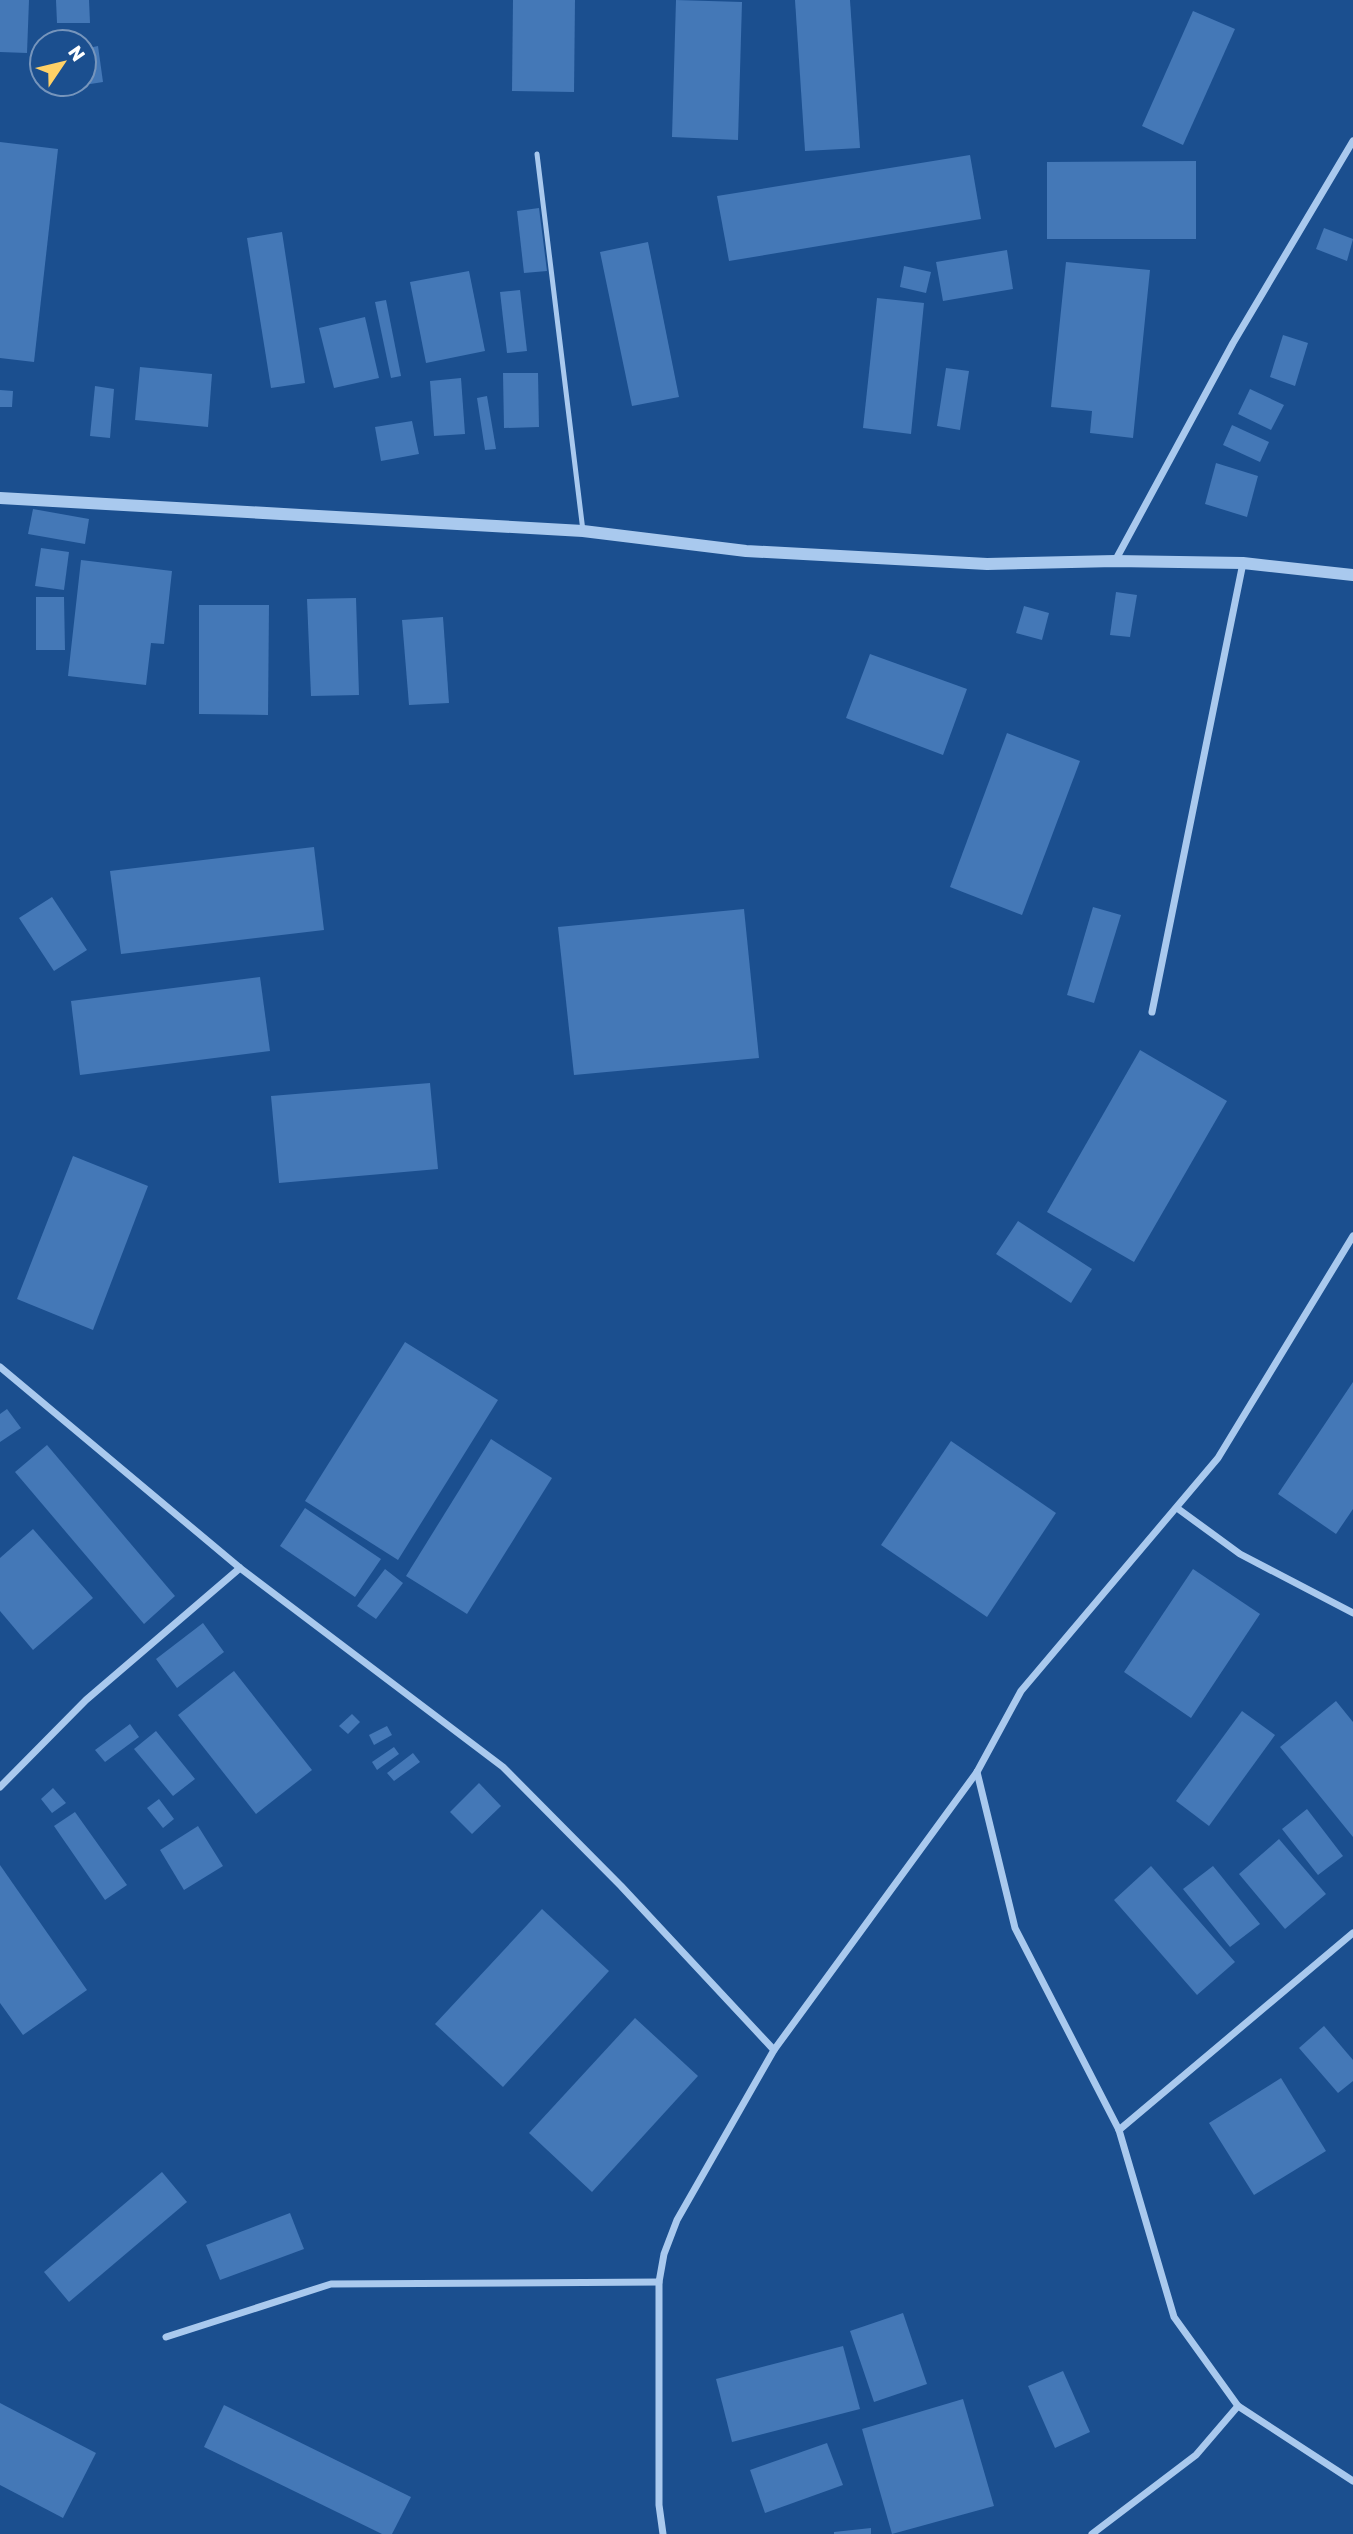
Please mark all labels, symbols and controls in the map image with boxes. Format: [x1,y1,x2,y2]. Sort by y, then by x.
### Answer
north arrow [28,28,98,98]
text: N [63,41,90,66]

